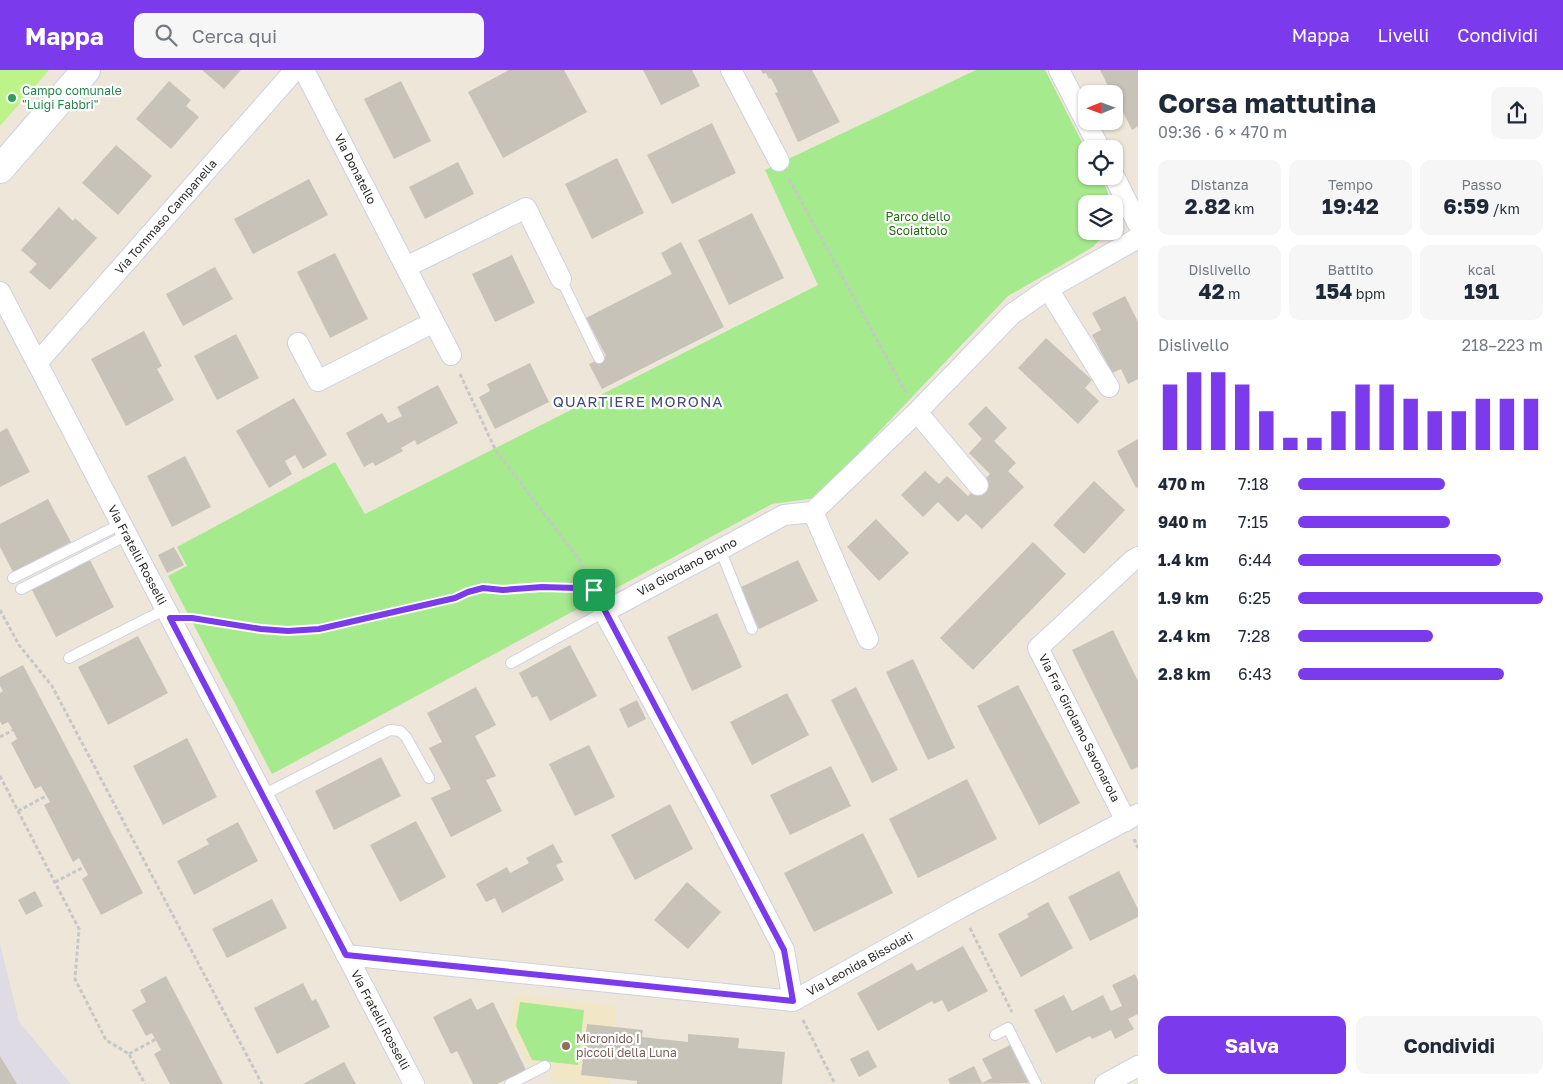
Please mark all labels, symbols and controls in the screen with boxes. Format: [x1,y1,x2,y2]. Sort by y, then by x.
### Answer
search box [134,13,484,58]
text: Mappa [25,21,104,50]
icon: search [152,21,180,49]
text: Cerca qui [192,24,277,47]
text: Mappa [1292,24,1350,46]
text: Livelli [1378,24,1429,46]
text: Condividi [1457,24,1538,46]
place label: Campo comunale "Luigi Fabbri" [22,83,122,112]
north arrow [1078,85,1122,130]
map controls [1078,85,1123,240]
text: Corsa mattutina [1158,86,1376,119]
button: share [1491,87,1543,139]
marker: Campo comunale "Luigi Fabbri" [6,92,18,104]
text: 09:36 · 6 × 470 m [1158,122,1287,142]
street label: Via Donatello [331,131,380,207]
button: locate [1078,140,1123,185]
street label: Via Tommaso Campanella [112,156,220,277]
text: Distanza [1190,176,1249,193]
text: Tempo [1328,176,1373,193]
text: Passo [1461,176,1502,193]
text: 2.82 [1185,193,1230,219]
text: 19:42 [1322,193,1379,219]
text: 6:59 [1443,193,1489,219]
button: layers [1078,195,1123,240]
text: km [1230,200,1254,217]
text: /km [1489,200,1520,217]
park label: Parco dello Scoiattolo [886,209,950,238]
text: Dislivello [1188,261,1251,278]
text: Battito [1328,261,1373,278]
text: kcal [1468,261,1495,278]
text: 42 [1199,278,1225,304]
text: 154 [1316,278,1352,304]
text: 191 [1464,278,1499,304]
text: m [1225,285,1240,302]
text: bpm [1352,285,1385,302]
text: Dislivello [1158,335,1229,355]
text: 218–223 m [1462,335,1543,355]
district label: QUARTIERE MORONA [553,392,723,410]
text: 470 m [1158,474,1205,494]
text: 7:18 [1238,474,1269,494]
street label: Via Fratelli Rosselli [105,502,170,607]
text: 940 m [1158,512,1207,532]
text: 7:15 [1238,512,1268,532]
street label: Via Giordano Bruno [634,534,739,599]
text: 1.4 km [1158,550,1209,570]
text: 6:44 [1238,550,1272,570]
pin [573,569,615,611]
icon: arrive [580,576,608,604]
text: 1.9 km [1158,588,1209,608]
text: 6:25 [1238,588,1271,608]
text: 2.4 km [1158,626,1210,646]
text: 7:28 [1238,626,1270,646]
street label: Via Fra' Girolamo Savonarola [1035,651,1123,804]
text: 2.8 km [1158,664,1210,684]
text: 6:43 [1238,664,1272,684]
street label: Via Leonida Bissolati [804,928,916,999]
street label: Via Fratelli Rosselli [348,967,413,1072]
button: Salva [1158,1016,1346,1074]
button: Condividi [1356,1016,1543,1074]
place label: Micronido I piccoli della Luna [576,1031,677,1060]
marker: Micronido I piccoli della Luna [560,1040,572,1052]

